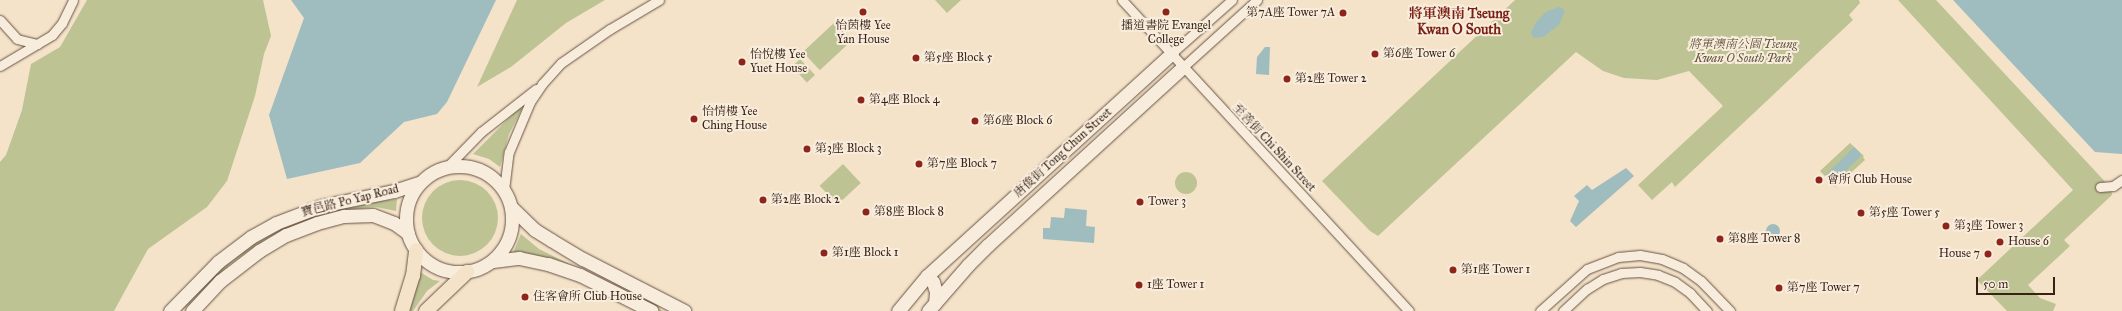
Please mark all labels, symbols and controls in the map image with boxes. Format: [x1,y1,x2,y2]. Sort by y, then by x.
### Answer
place label: 第7A座 Tower 7A [1246,6,1335,20]
district label: 將軍澳南 Tseung Kwan O South [1409,6,1509,38]
marker: 怡茵樓 Yee Yan House [858,7,868,17]
marker: 播道書院 Evangel College [1161,7,1171,17]
marker: 第7A座 Tower 7A [1338,8,1348,18]
place label: 怡茵樓 Yee Yan House [835,19,891,47]
place label: 播道書院 Evangel College [1121,19,1211,47]
park label: 將軍澳南公園 Tseung Kwan O South Park [1689,38,1797,66]
place label: 第6座 Tower 6 [1383,47,1455,61]
place label: 怡悅樓 Yee Yuet House [750,48,807,76]
marker: 第6座 Tower 6 [1370,49,1380,59]
place label: 第5座 Block 5 [924,51,992,65]
marker: 第5座 Block 5 [911,53,921,63]
marker: 怡悅樓 Yee Yuet House [737,57,747,67]
place label: 第2座 Tower 2 [1295,72,1367,86]
marker: 第2座 Tower 2 [1282,74,1292,84]
place label: 第4座 Block 4 [869,93,939,107]
marker: 第4座 Block 4 [856,95,866,105]
street label: 至善街 Chi Shin Street [1229,101,1319,195]
place label: 怡情樓 Yee Ching House [702,105,767,133]
street label: 唐俊街 Tong Chun Street [1011,105,1115,201]
marker: 怡情樓 Yee Ching House [689,114,699,124]
place label: 第6座 Block 6 [983,114,1052,128]
marker: 第6座 Block 6 [970,116,980,126]
place label: 第3座 Block 3 [815,142,882,156]
marker: 第3座 Block 3 [802,144,812,154]
place label: 第7座 Block 7 [927,157,997,171]
marker: 第7座 Block 7 [914,159,924,169]
place label: 會所 Club House [1827,173,1912,187]
marker: 會所 Club House [1814,175,1824,185]
street label: 寶邑路 Po Yap Road [300,182,400,220]
place label: 第2座 Block 2 [771,193,840,207]
marker: 第2座 Block 2 [758,195,768,205]
place label: Tower 3 [1148,195,1186,209]
marker: Tower 3 [1135,197,1145,207]
place label: 第8座 Block 8 [874,205,944,219]
place label: 第5座 Tower 5 [1869,206,1940,220]
marker: 第8座 Block 8 [861,207,871,217]
marker: 第5座 Tower 5 [1856,208,1866,218]
place label: 第3座 Tower 3 [1954,219,2023,233]
marker: 第3座 Tower 3 [1941,221,1951,231]
place label: 第8座 Tower 8 [1728,232,1800,246]
marker: 第8座 Tower 8 [1715,234,1725,244]
place label: House 6 [2008,235,2049,249]
marker: House 6 [1995,237,2005,247]
place label: 第1座 Block 1 [832,246,899,260]
place label: House 7 [1939,247,1980,261]
marker: 第1座 Block 1 [819,248,829,258]
marker: House 7 [1983,249,1993,259]
place label: 第1座 Tower 1 [1461,263,1530,277]
marker: 第1座 Tower 1 [1448,265,1458,275]
scale bar [1978,269,2057,295]
text: 50 m [1983,277,2008,291]
place label: 1座 Tower 1 [1147,278,1204,292]
marker: 1座 Tower 1 [1134,280,1144,290]
place label: 第7座 Tower 7 [1787,281,1860,295]
marker: 第7座 Tower 7 [1774,283,1784,293]
place label: 住客會所 Club House [533,290,642,304]
marker: 住客會所 Club House [520,292,530,302]

